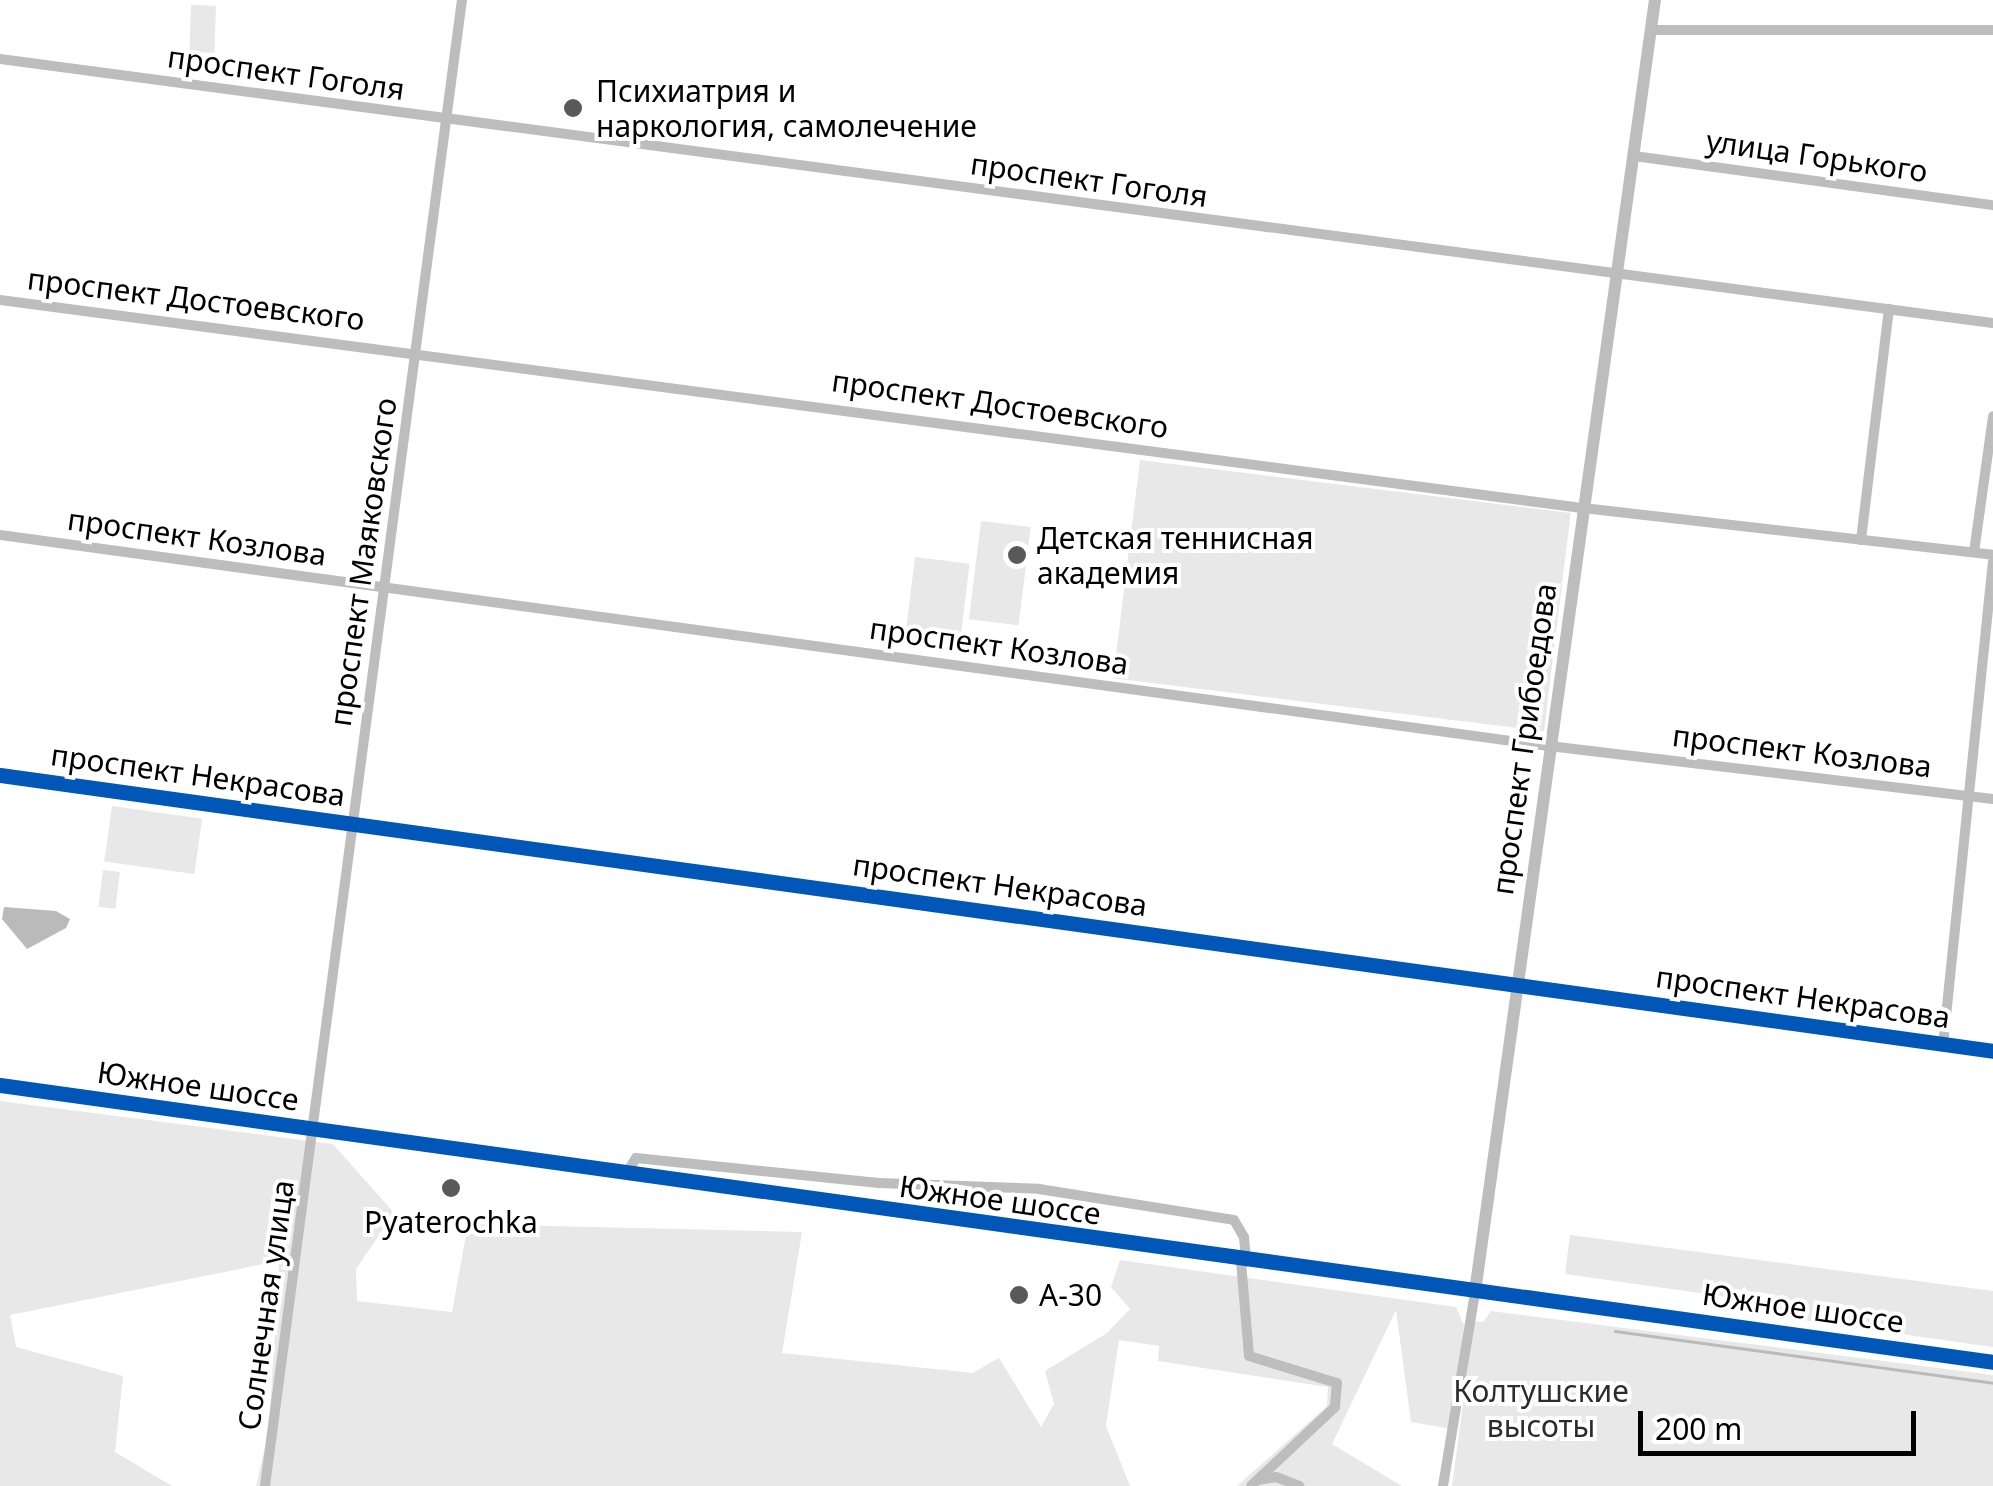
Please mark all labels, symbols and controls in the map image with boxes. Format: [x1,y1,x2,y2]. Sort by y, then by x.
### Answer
street label: проспект Гоголя [165,39,407,107]
place label: Психиатрия и наркология, самолечение [596,73,977,144]
marker: Психиатрия и наркология, самолечение [560,95,586,121]
street label: улица Горького [1704,123,1930,189]
street label: проспект Гоголя [968,146,1210,214]
street label: проспект Достоевского [25,260,367,338]
street label: проспект Достоевского [829,363,1171,445]
street label: проспект Маяковского [322,395,404,729]
street label: проспект Козлова [65,501,329,573]
place label: Детская теннисная академия [1037,520,1314,590]
marker: Детская теннисная академия [1006,544,1028,566]
street label: проспект Грибоедова [1484,581,1564,897]
street label: проспект Козлова [867,610,1131,682]
street label: проспект Козлова [1670,717,1934,785]
street label: проспект Некрасова [48,737,348,813]
street label: проспект Некрасова [850,847,1150,923]
street label: проспект Некрасова [1653,959,1953,1035]
street label: Южное шоссе [95,1054,301,1118]
street label: Южное шоссе [897,1168,1103,1232]
marker: Pyaterochka [440,1177,462,1199]
street label: Солнечная улица [231,1178,301,1432]
place label: Pyaterochka [364,1204,538,1240]
street label: Южное шоссе [1700,1276,1906,1340]
place label: А-30 [1039,1277,1102,1313]
marker: А-30 [1008,1284,1030,1306]
park label: Колтушские высоты [1453,1373,1629,1444]
scale bar [1643,1391,1920,1453]
text: 200 m [1655,1408,1742,1449]

